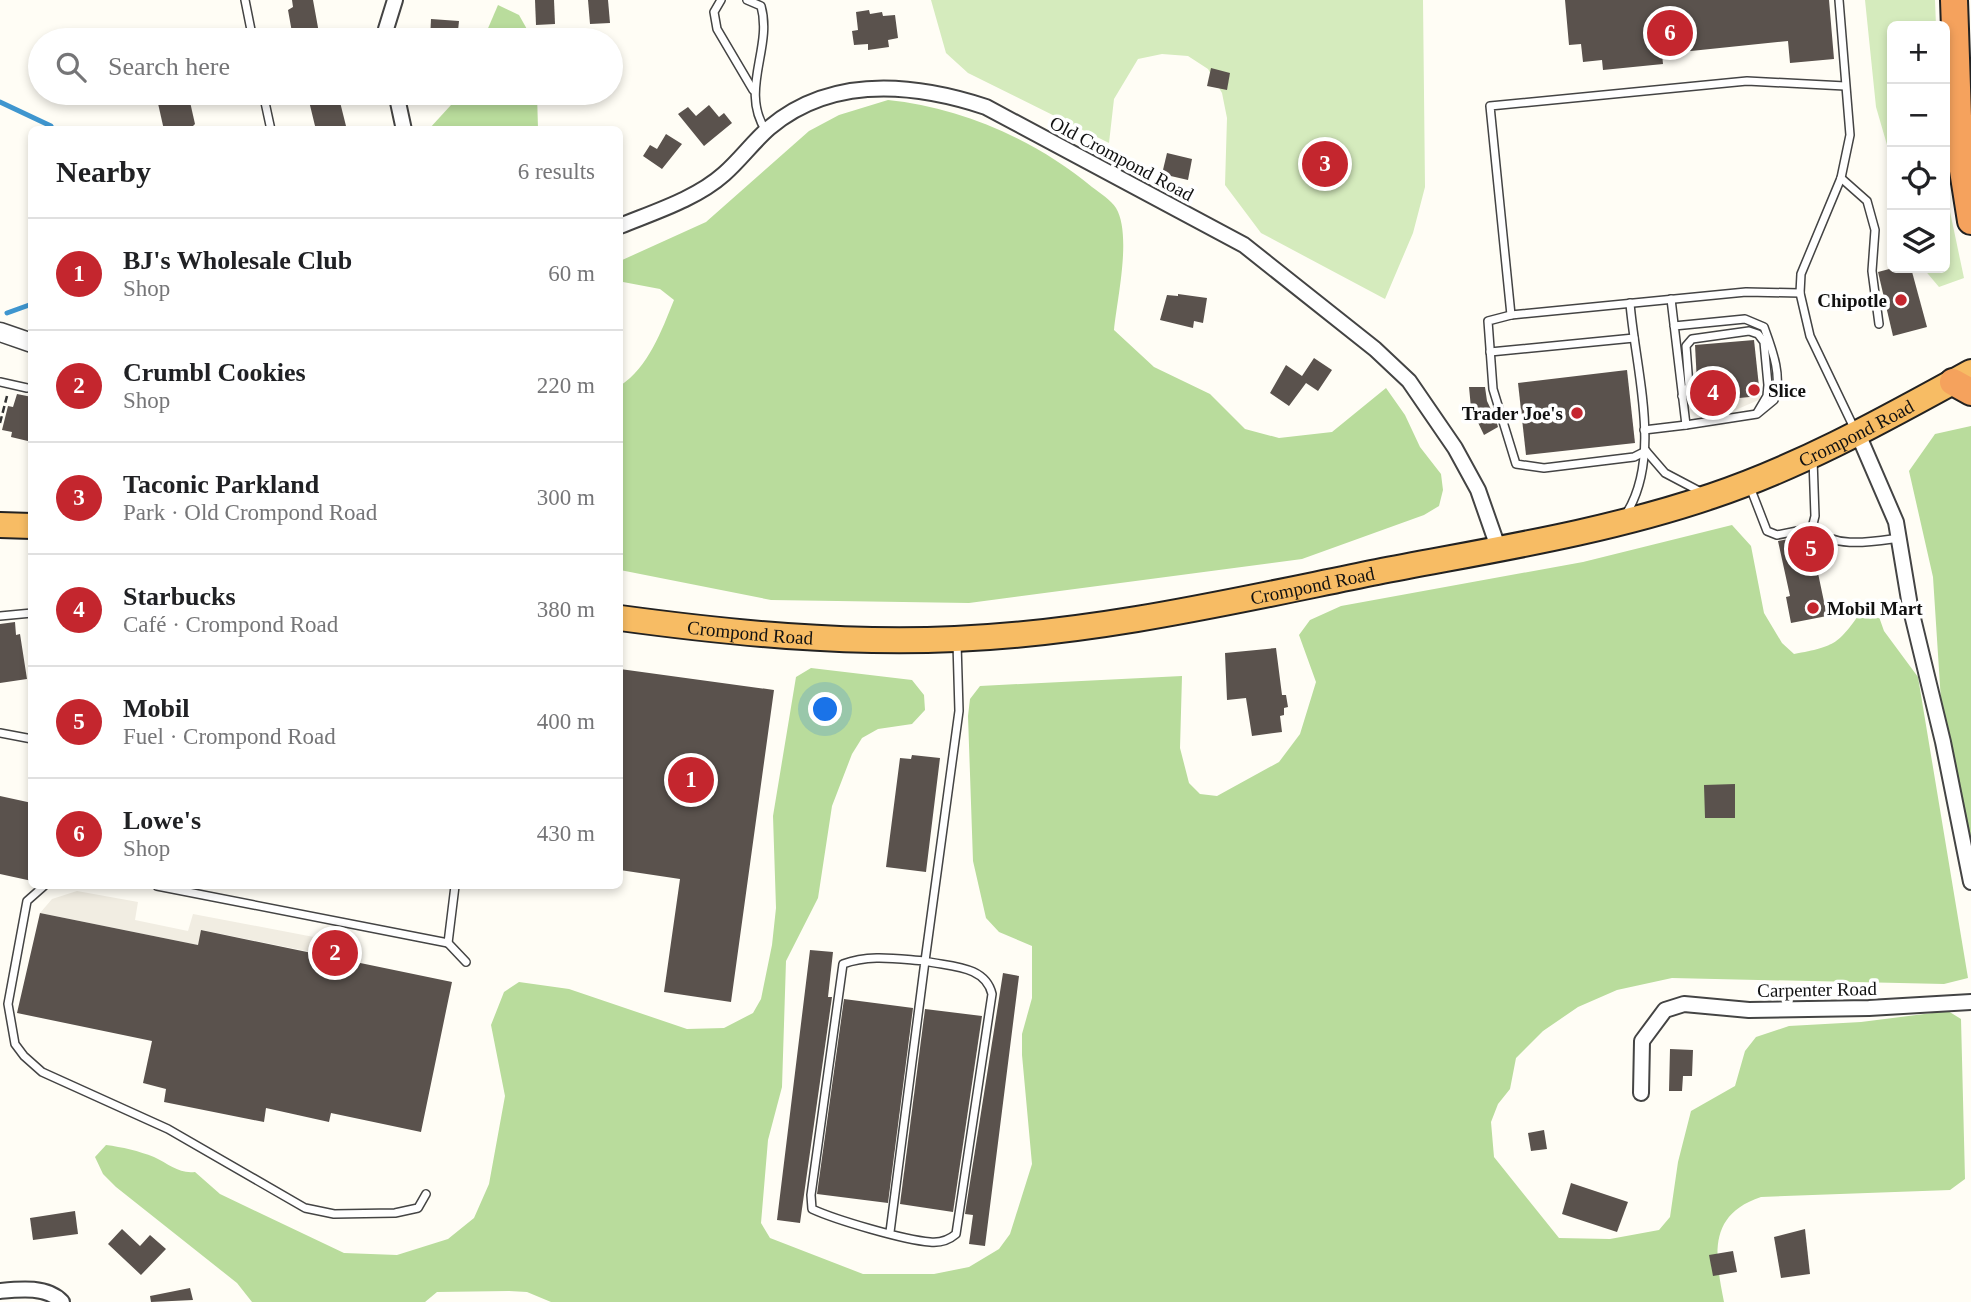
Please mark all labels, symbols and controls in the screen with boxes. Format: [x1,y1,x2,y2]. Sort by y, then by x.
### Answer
pin: 6 [1647,7,1693,59]
map controls [1887,21,1950,273]
button: + [1887,21,1950,84]
search box [28,28,623,105]
icon: search [52,48,90,86]
text: Search here [108,52,230,81]
button: − [1887,84,1950,147]
street label: Old Crompond Road [1046,112,1197,205]
pin: 3 [1302,138,1348,190]
button: locate [1887,147,1950,210]
text: Nearby [56,155,151,188]
text: 6 results [518,159,595,184]
button: layers [1887,210,1950,273]
text: BJ's Wholesale Club [123,246,352,275]
text: 1 [73,261,85,286]
text: 60 m [548,261,595,286]
text: Shop [123,276,170,301]
place label: Chipotle [1817,290,1887,311]
marker: Chipotle [1893,292,1909,308]
text: Crumbl Cookies [123,358,306,387]
pin: 4 [1690,367,1736,419]
text: 2 [73,373,85,398]
text: 220 m [537,373,595,398]
place label: Slice [1768,380,1806,401]
marker: Slice [1746,382,1762,398]
text: Shop [123,388,170,413]
street label: Crompond Road [1795,395,1918,471]
place label: Trader Joe's [1462,403,1563,424]
marker: Trader Joe's [1569,405,1585,421]
text: Taconic Parkland [123,470,319,499]
text: 3 [73,485,85,510]
text: 300 m [537,485,595,510]
text: Park · Old Crompond Road [123,500,377,525]
pin: 5 [1788,523,1834,575]
street label: Crompond Road [1249,563,1377,609]
text: Starbucks [123,582,236,611]
text: 4 [73,597,85,622]
text: 380 m [537,597,595,622]
place label: Mobil Mart [1827,598,1923,619]
marker: Mobil Mart [1805,600,1821,616]
text: Café · Crompond Road [123,612,338,637]
street label: Crompond Road [686,617,814,649]
your location [808,692,842,726]
text: Mobil [123,694,189,723]
text: 5 [73,709,85,734]
text: 400 m [537,709,595,734]
text: Fuel · Crompond Road [123,724,336,749]
pin: 1 [668,754,714,806]
text: Lowe's [123,806,201,835]
text: 6 [73,821,85,846]
text: 430 m [537,821,595,846]
text: Shop [123,836,170,861]
pin: 2 [312,927,358,979]
street label: Carpenter Road [1757,978,1878,1001]

